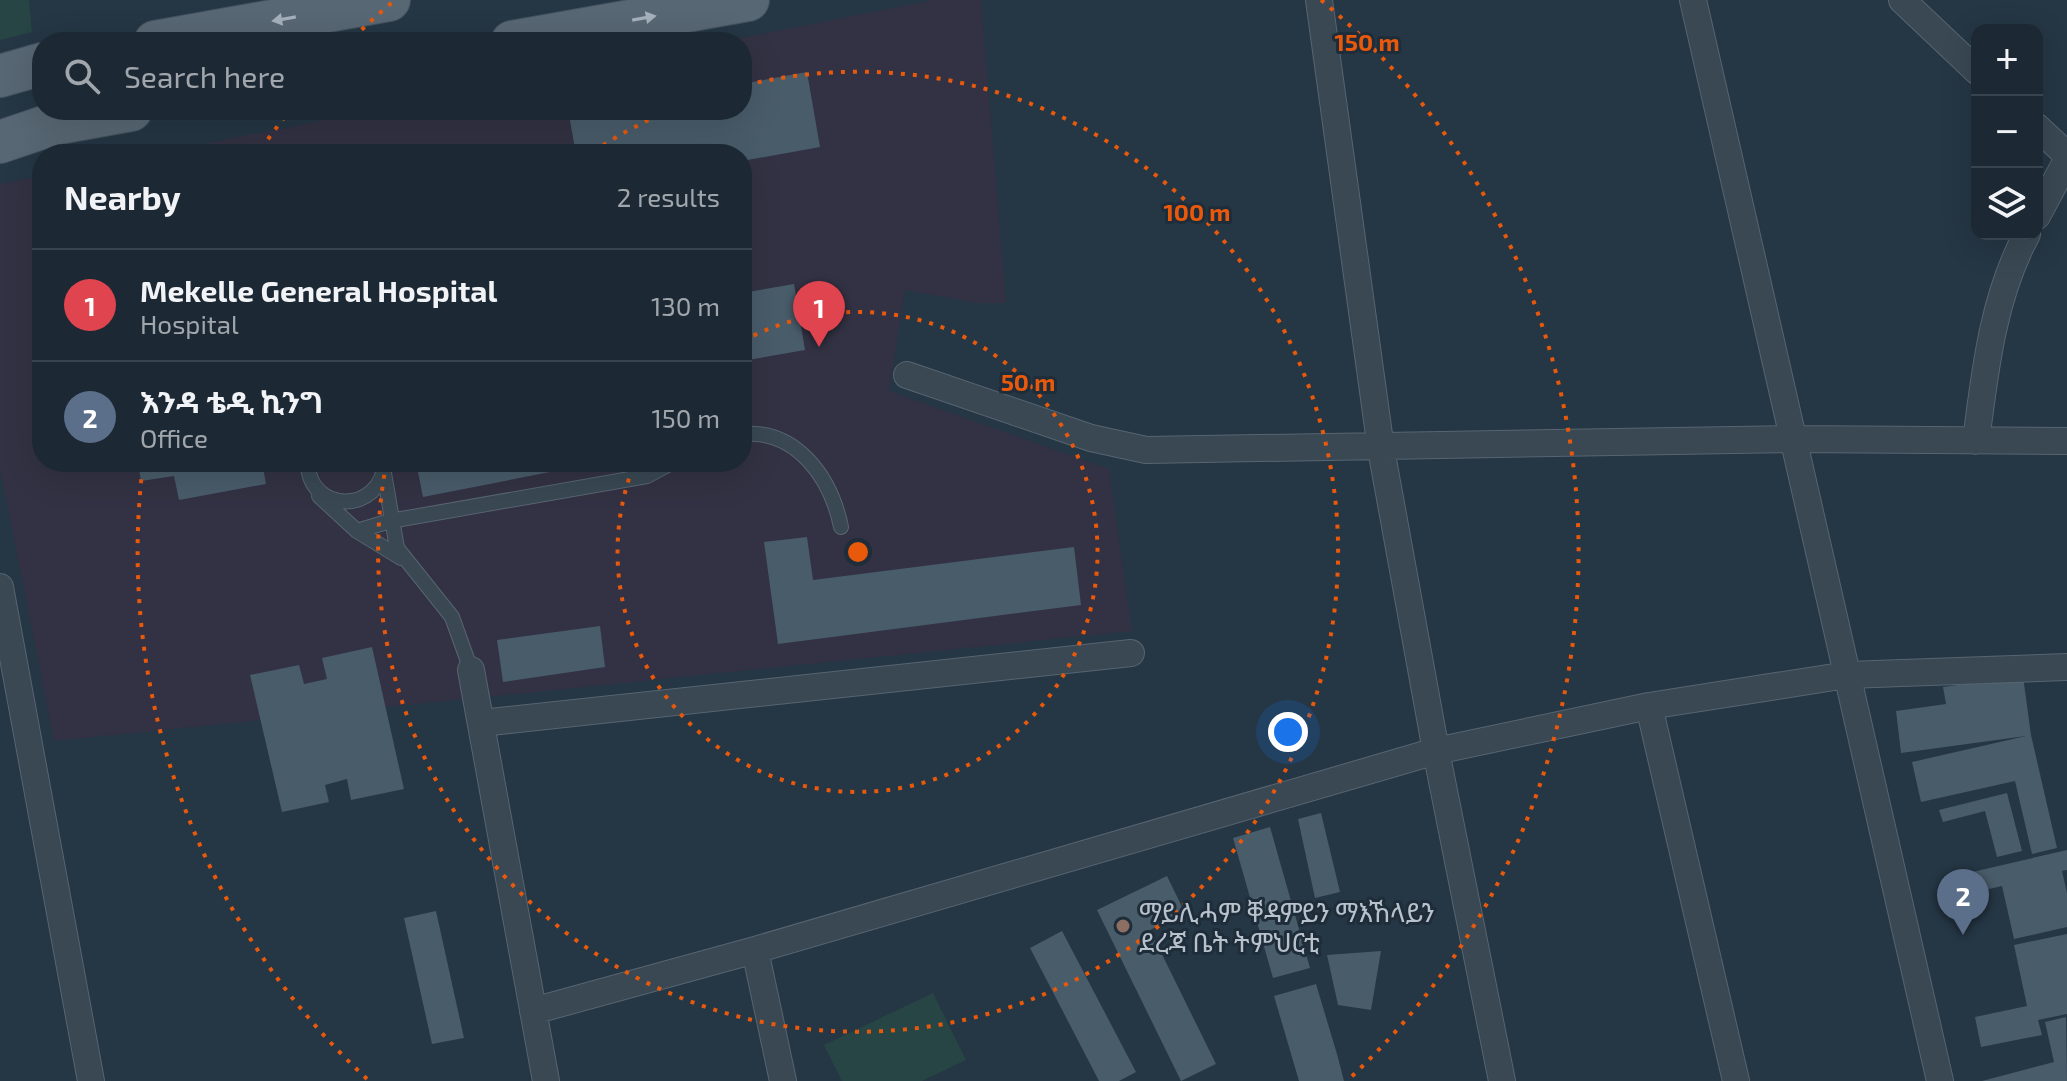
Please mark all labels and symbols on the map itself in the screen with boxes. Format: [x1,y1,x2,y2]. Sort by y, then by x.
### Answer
one-way arrow [632,12,657,24]
one-way arrow [271,13,296,25]
text: 150 m [1334,27,1400,56]
text: 100 m [1164,197,1230,226]
pin: 1 [793,281,845,347]
text: 50 m [1001,367,1055,396]
centre of rings [844,538,872,566]
your location [1268,712,1308,752]
pin: 2 [1937,869,1989,935]
place label: ማይሊሓም ቐዳምይን ማእኸላይን ደረጃ ቤት ትምህርቲ [1139,896,1435,957]
marker: ማይሊሓም ቐዳምይን ማእኸላይን ደረጃ ቤት ትምህርቲ [1114,917,1132,935]

